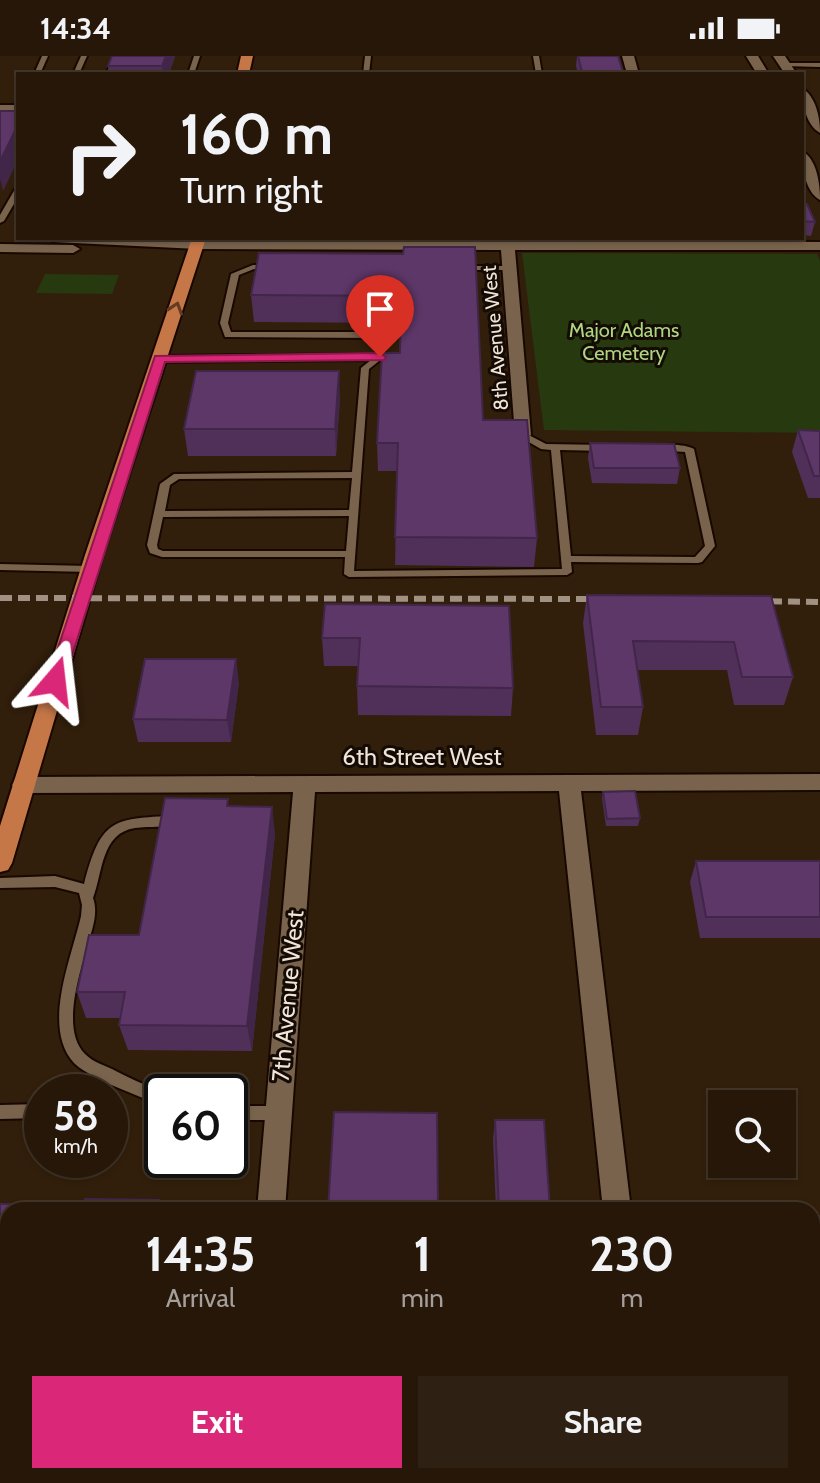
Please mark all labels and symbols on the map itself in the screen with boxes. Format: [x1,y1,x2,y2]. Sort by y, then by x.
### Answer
street label: 8th Avenue West [477,264,513,412]
pin [346,275,414,357]
one-way arrow [167,302,183,316]
park label: Major Adams Cemetery [569,318,679,365]
position arrow [13,639,97,723]
street label: 6th Street West [342,742,502,771]
street label: 7th Avenue West [266,909,309,1083]
speed limit sign: 60 [144,1074,248,1178]

